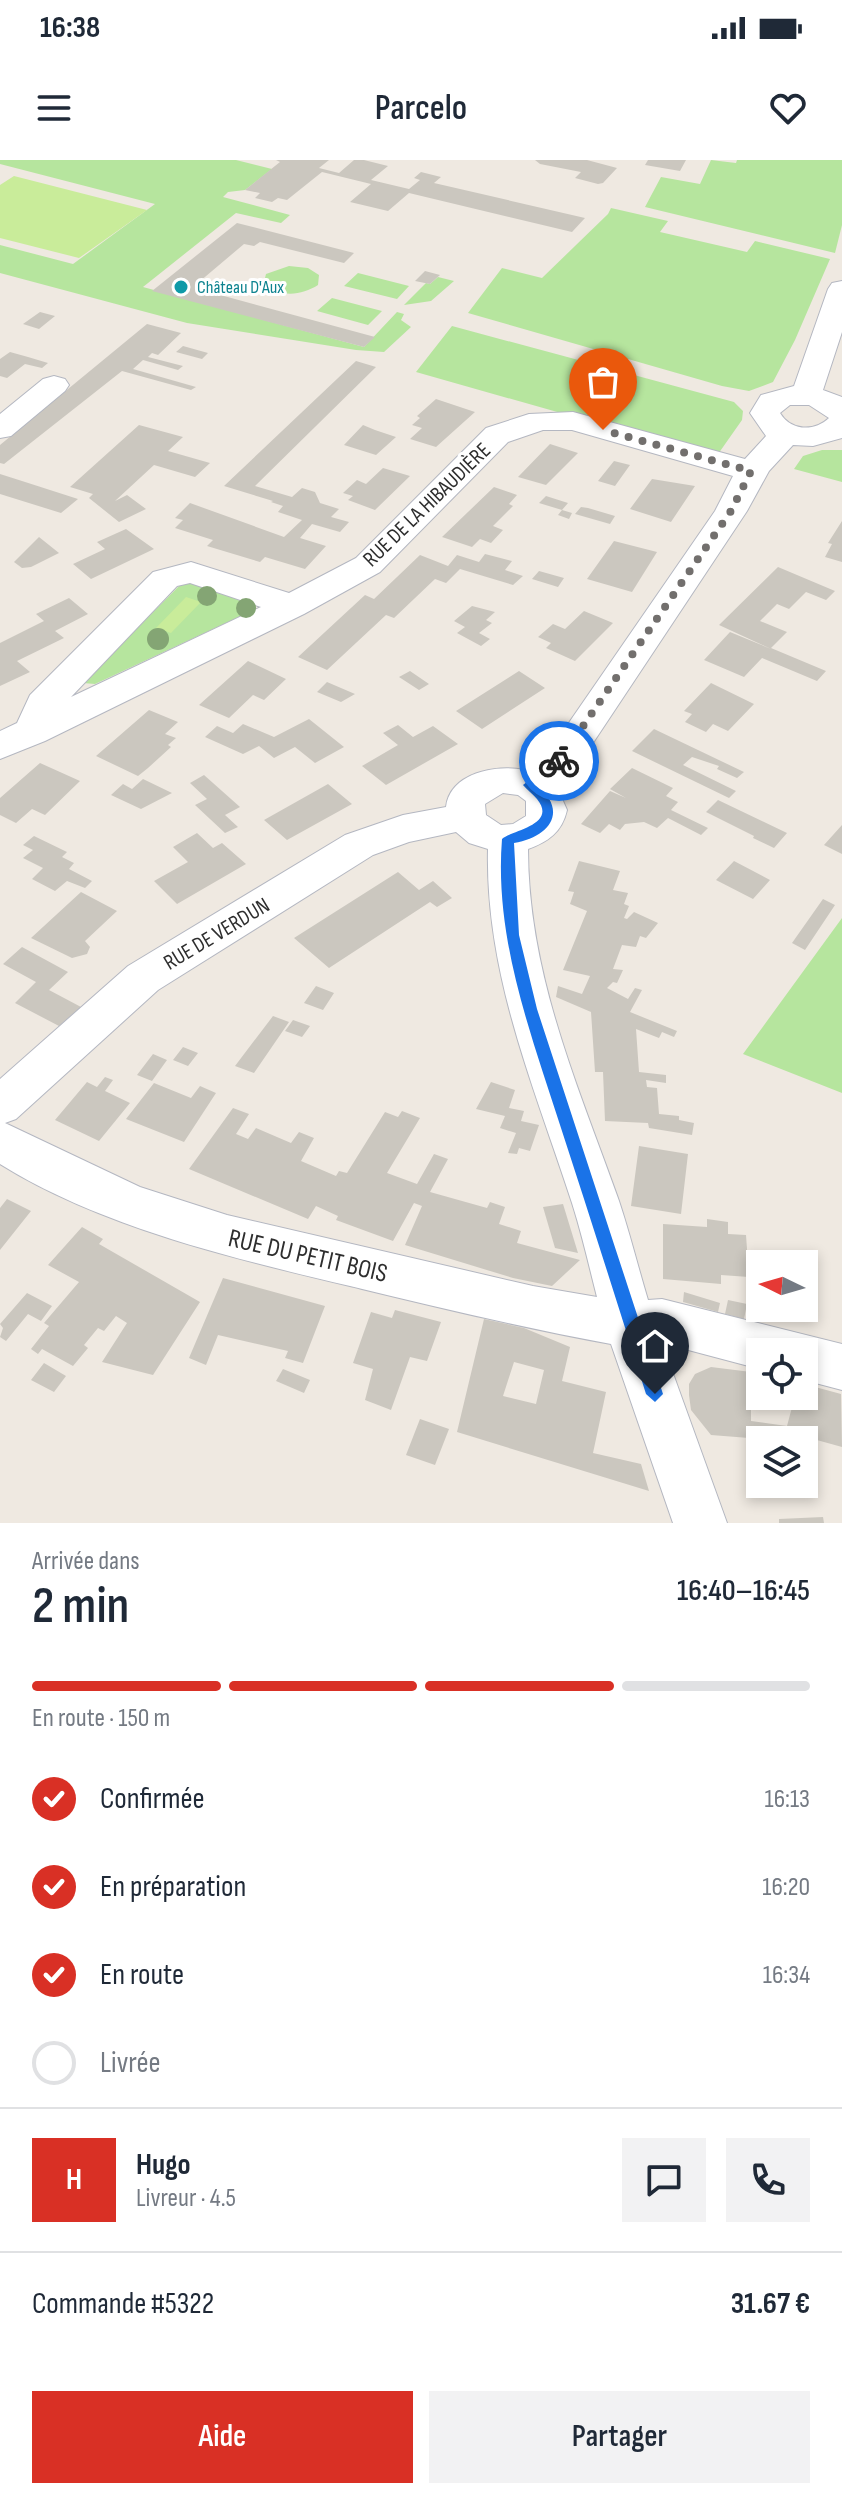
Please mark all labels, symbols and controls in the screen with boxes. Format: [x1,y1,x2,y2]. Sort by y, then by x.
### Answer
text: 16:38 [40,10,100,46]
icon: menu [32,86,76,130]
icon: heart [766,86,810,130]
text: Parcelo [375,87,467,130]
place label: Château D'Aux [197,277,284,298]
marker: Château D'Aux [172,278,190,296]
pin [569,348,637,430]
icon: bag [581,360,625,404]
street label: RUE DE LA HIBAUDIÈRE [358,437,497,573]
courier [519,721,599,801]
icon: bike [537,739,581,783]
street label: RUE DE VERDUN [159,892,275,976]
street label: RUE DU PETIT BOIS [225,1223,390,1290]
north arrow [746,1250,818,1322]
map controls [746,1250,818,1498]
pin [621,1312,689,1394]
icon: home [633,1324,677,1368]
button: locate [746,1338,818,1410]
button: layers [746,1426,818,1498]
text: Arrivée dans [32,1546,140,1577]
text: 16:40–16:45 [677,1573,810,1609]
text: 2 min [32,1575,129,1638]
text: En route · 150 m [32,1703,170,1734]
icon: check [32,1777,76,1821]
text: Confirmée [100,1781,205,1817]
text: 16:13 [765,1784,810,1815]
icon: check [32,1865,76,1909]
text: En préparation [100,1869,246,1905]
text: 16:20 [762,1872,810,1903]
icon: check [32,1953,76,1997]
text: En route [100,1957,184,1993]
text: 16:34 [763,1960,810,1991]
text: Livrée [100,2045,161,2081]
button: chat [622,2138,706,2222]
button: phone [726,2138,810,2222]
text: Hugo [136,2147,191,2183]
text: H [66,2162,82,2198]
text: Livreur · 4.5 [136,2183,236,2214]
text: Commande #5322 [32,2286,214,2322]
text: 31.67 € [731,2286,810,2322]
button: Aide [32,2391,413,2483]
button: Partager [429,2391,810,2483]

